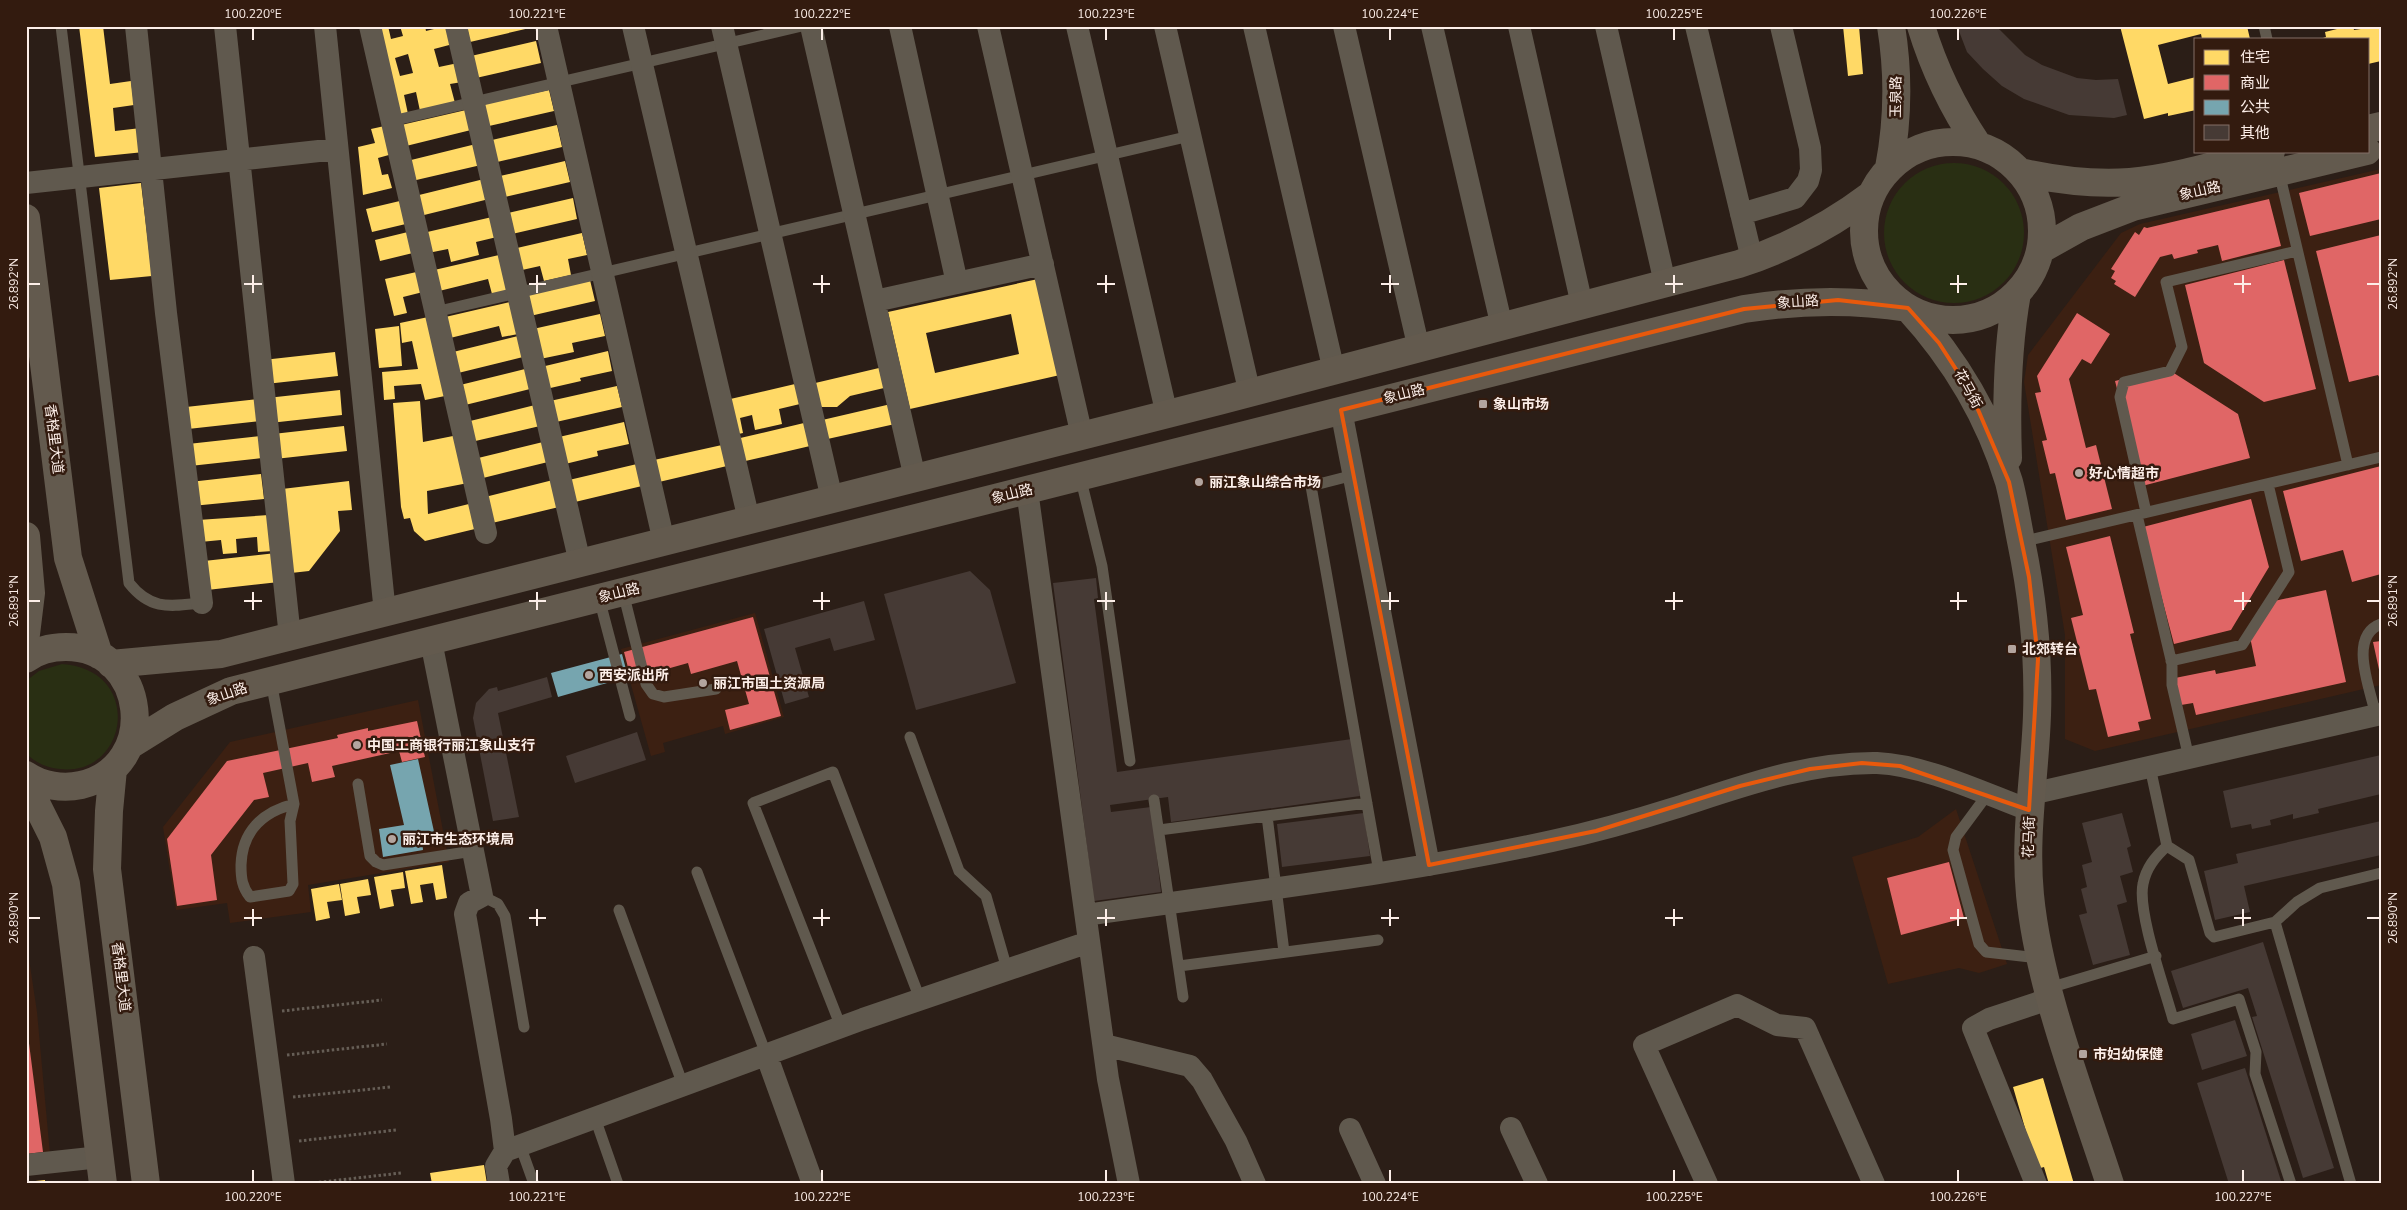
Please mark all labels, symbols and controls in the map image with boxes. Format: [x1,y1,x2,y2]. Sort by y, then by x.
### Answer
text: 100.220°E [224,6,282,22]
text: 100.221°E [508,6,566,22]
text: 100.222°E [793,6,851,22]
text: 100.223°E [1077,6,1135,22]
text: 100.224°E [1361,6,1419,22]
text: 100.225°E [1645,6,1703,22]
text: 100.226°E [1929,6,1987,22]
legend [2194,38,2370,152]
text: 住宅 [2240,47,2270,67]
text: 商业 [2240,73,2270,93]
street label: 玉泉路 [1886,76,1906,118]
text: 公共 [2240,97,2270,117]
text: 其他 [2240,123,2270,143]
street label: 象山路 [2177,177,2223,205]
text: 26.892°N [6,258,22,310]
text: 26.892°N [2385,258,2401,310]
street label: 象山路 [1776,291,1820,313]
street label: 花马街 [1950,366,1986,412]
street label: 象山路 [1381,380,1427,408]
place label: 象山市场 [1493,395,1549,414]
marker: 象山市场 [1477,398,1489,410]
street label: 香格里大道 [40,403,68,475]
place label: 好心情超市 [2089,464,2159,483]
marker: 好心情超市 [2073,467,2085,479]
place label: 丽江象山综合市场 [1209,473,1321,492]
marker: 丽江象山综合市场 [1193,476,1205,488]
street label: 象山路 [989,480,1035,508]
text: 26.891°N [6,575,22,627]
text: 26.891°N [2385,575,2401,627]
street label: 象山路 [596,579,642,607]
place label: 北郊转台 [2022,640,2078,659]
marker: 北郊转台 [2006,643,2018,655]
place label: 西安派出所 [599,666,669,685]
marker: 西安派出所 [583,669,595,681]
place label: 丽江市国土资源局 [713,674,825,693]
marker: 丽江市国土资源局 [697,677,709,689]
street label: 象山路 [204,678,250,710]
place label: 中国工商银行丽江象山支行 [367,736,535,755]
marker: 中国工商银行丽江象山支行 [351,739,363,751]
street label: 花马街 [2019,816,2039,858]
place label: 丽江市生态环境局 [402,830,514,849]
marker: 丽江市生态环境局 [386,833,398,845]
text: 26.890°N [6,892,22,944]
text: 26.890°N [2385,892,2401,944]
street label: 香格里大道 [107,941,135,1013]
place label: 市妇幼保健 [2093,1045,2163,1064]
marker: 市妇幼保健 [2077,1048,2089,1060]
text: 100.220°E [224,1189,282,1205]
text: 100.221°E [508,1189,566,1205]
text: 100.222°E [793,1189,851,1205]
text: 100.223°E [1077,1189,1135,1205]
text: 100.224°E [1361,1189,1419,1205]
text: 100.225°E [1645,1189,1703,1205]
text: 100.226°E [1929,1189,1987,1205]
text: 100.227°E [2214,1189,2272,1205]

